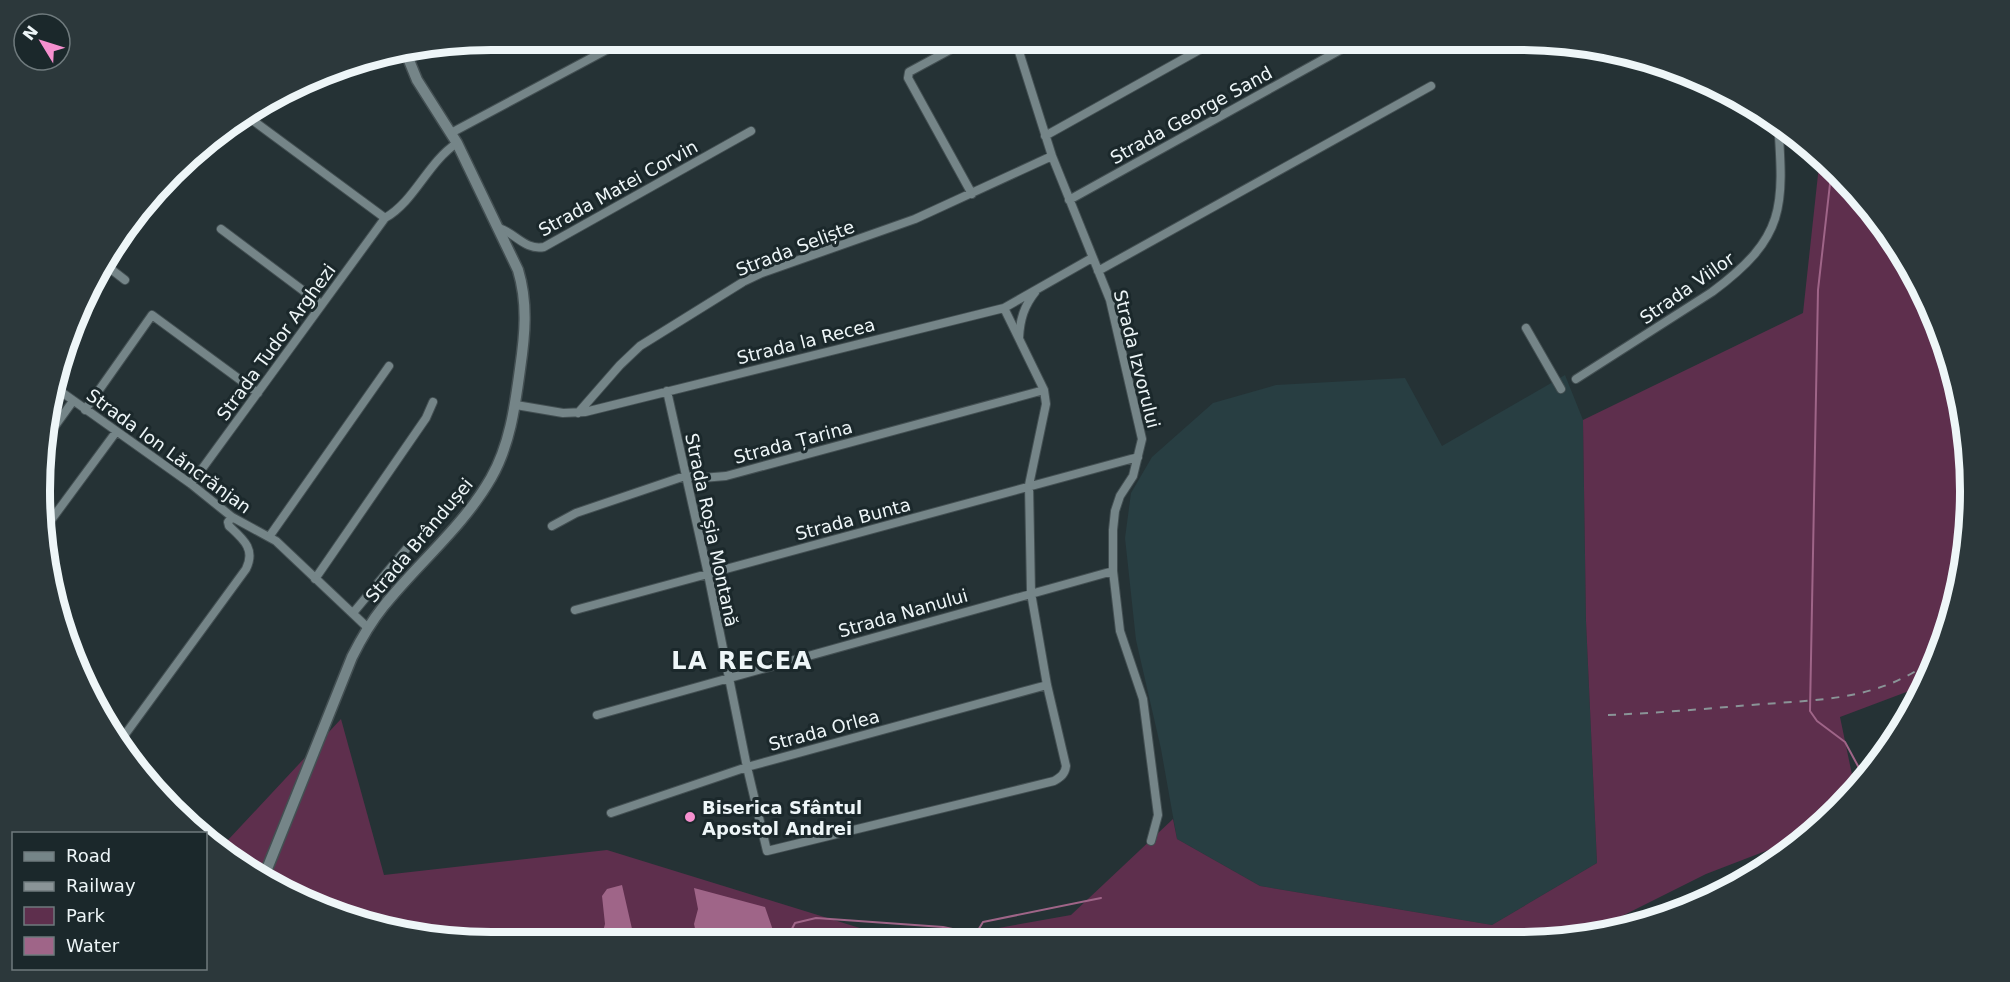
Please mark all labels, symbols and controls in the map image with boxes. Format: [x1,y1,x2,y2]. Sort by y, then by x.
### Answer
north arrow [12,12,72,72]
text: N [19,22,42,44]
street label: Strada George Sand [1106,62,1276,168]
street label: Strada Matei Corvin [535,136,701,240]
street label: Strada Seliște [733,216,857,280]
street label: Strada Viilor [1636,247,1739,328]
street label: Strada Tudor Arghezi [212,260,340,424]
street label: Strada Izvorului [1110,288,1164,430]
street label: Strada la Recea [735,314,877,368]
street label: Strada Ion Lăncrănjan [83,384,255,518]
street label: Strada Țarina [731,416,855,468]
street label: Strada Roșia Montană [681,431,743,629]
street label: Strada Brândușei [361,474,477,606]
street label: Strada Bunta [793,494,913,544]
street label: Strada Nanului [836,584,970,642]
district label: LA RECEA [671,647,813,675]
street label: Strada Orlea [766,705,882,755]
place label: Biserica Sfântul Apostol Andrei [702,797,862,839]
marker: Biserica Sfântul Apostol Andrei [683,810,697,824]
legend [12,832,207,970]
text: Road [66,845,111,866]
text: Railway [66,875,136,896]
text: Park [66,905,105,926]
text: Water [66,935,120,956]

